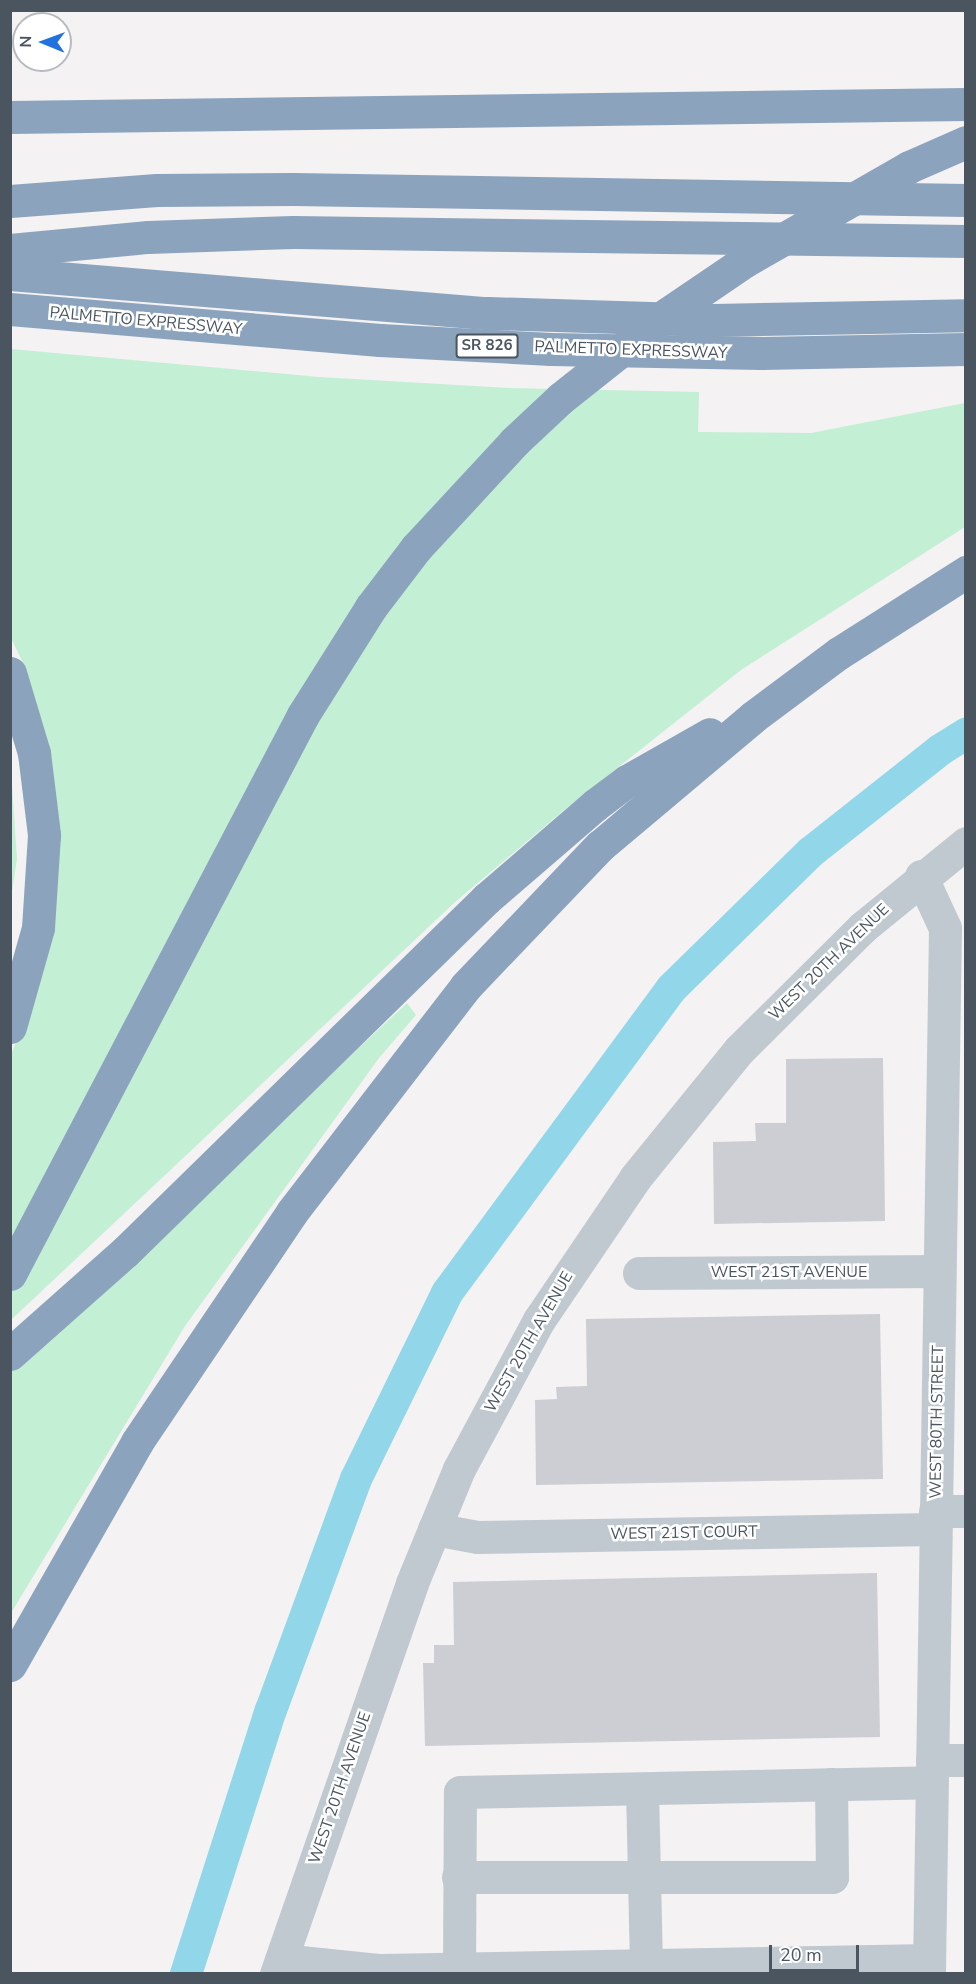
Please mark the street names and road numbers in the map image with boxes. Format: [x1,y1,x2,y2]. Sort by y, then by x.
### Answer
street label: PALMETTO EXPRESSWAY [49,303,243,339]
road number: SR 826 [456,334,518,358]
street label: PALMETTO EXPRESSWAY [534,337,728,363]
street label: WEST 20TH AVENUE [765,900,893,1024]
street label: WEST 21ST AVENUE [711,1262,867,1282]
street label: WEST 20TH AVENUE [481,1268,577,1416]
street label: WEST 80TH STREET [926,1345,948,1499]
street label: WEST 21ST COURT [610,1522,758,1544]
street label: WEST 20TH AVENUE [305,1710,375,1866]

